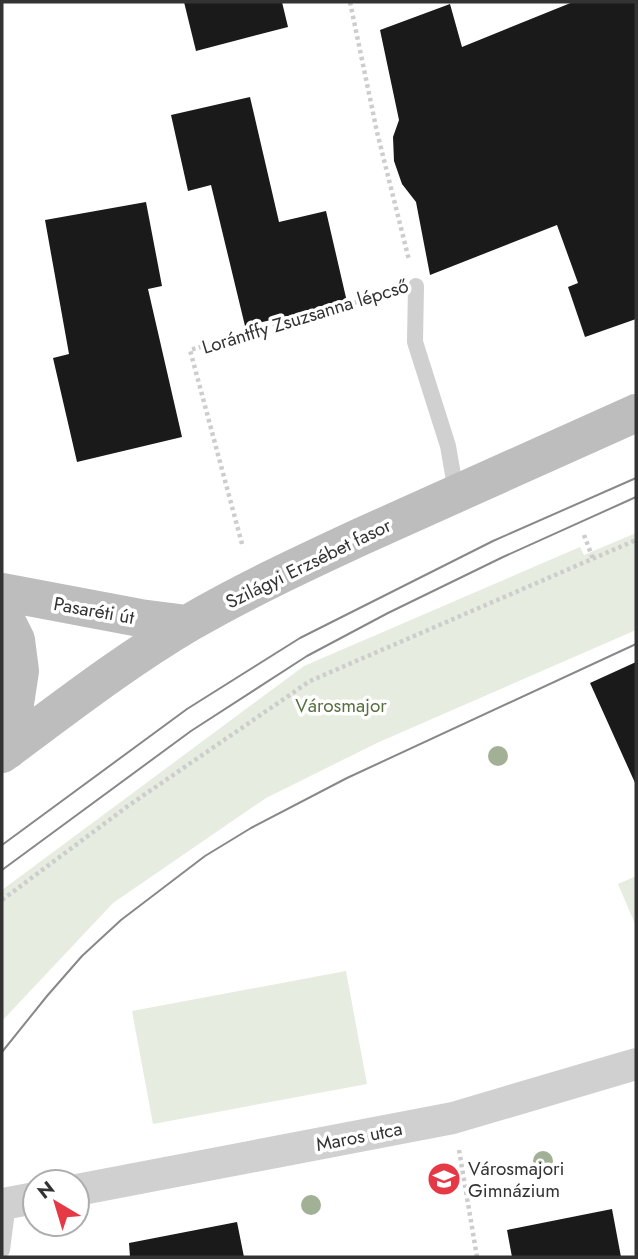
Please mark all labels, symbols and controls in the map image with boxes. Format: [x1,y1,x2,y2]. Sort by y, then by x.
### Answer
street label: Lorántffy Zsuzsanna lépcső [199,272,412,361]
street label: Szilágyi Erzsébet fasor [221,511,396,615]
street label: Pasaréti út [51,590,137,631]
park label: Városmajor [295,692,387,719]
street label: Maros utca [314,1115,404,1158]
place label: Városmajori Gimnázium [468,1155,565,1204]
school or university icon: Városmajori Gimnázium [425,1160,463,1198]
north arrow [21,1168,91,1238]
text: N [32,1175,60,1205]

